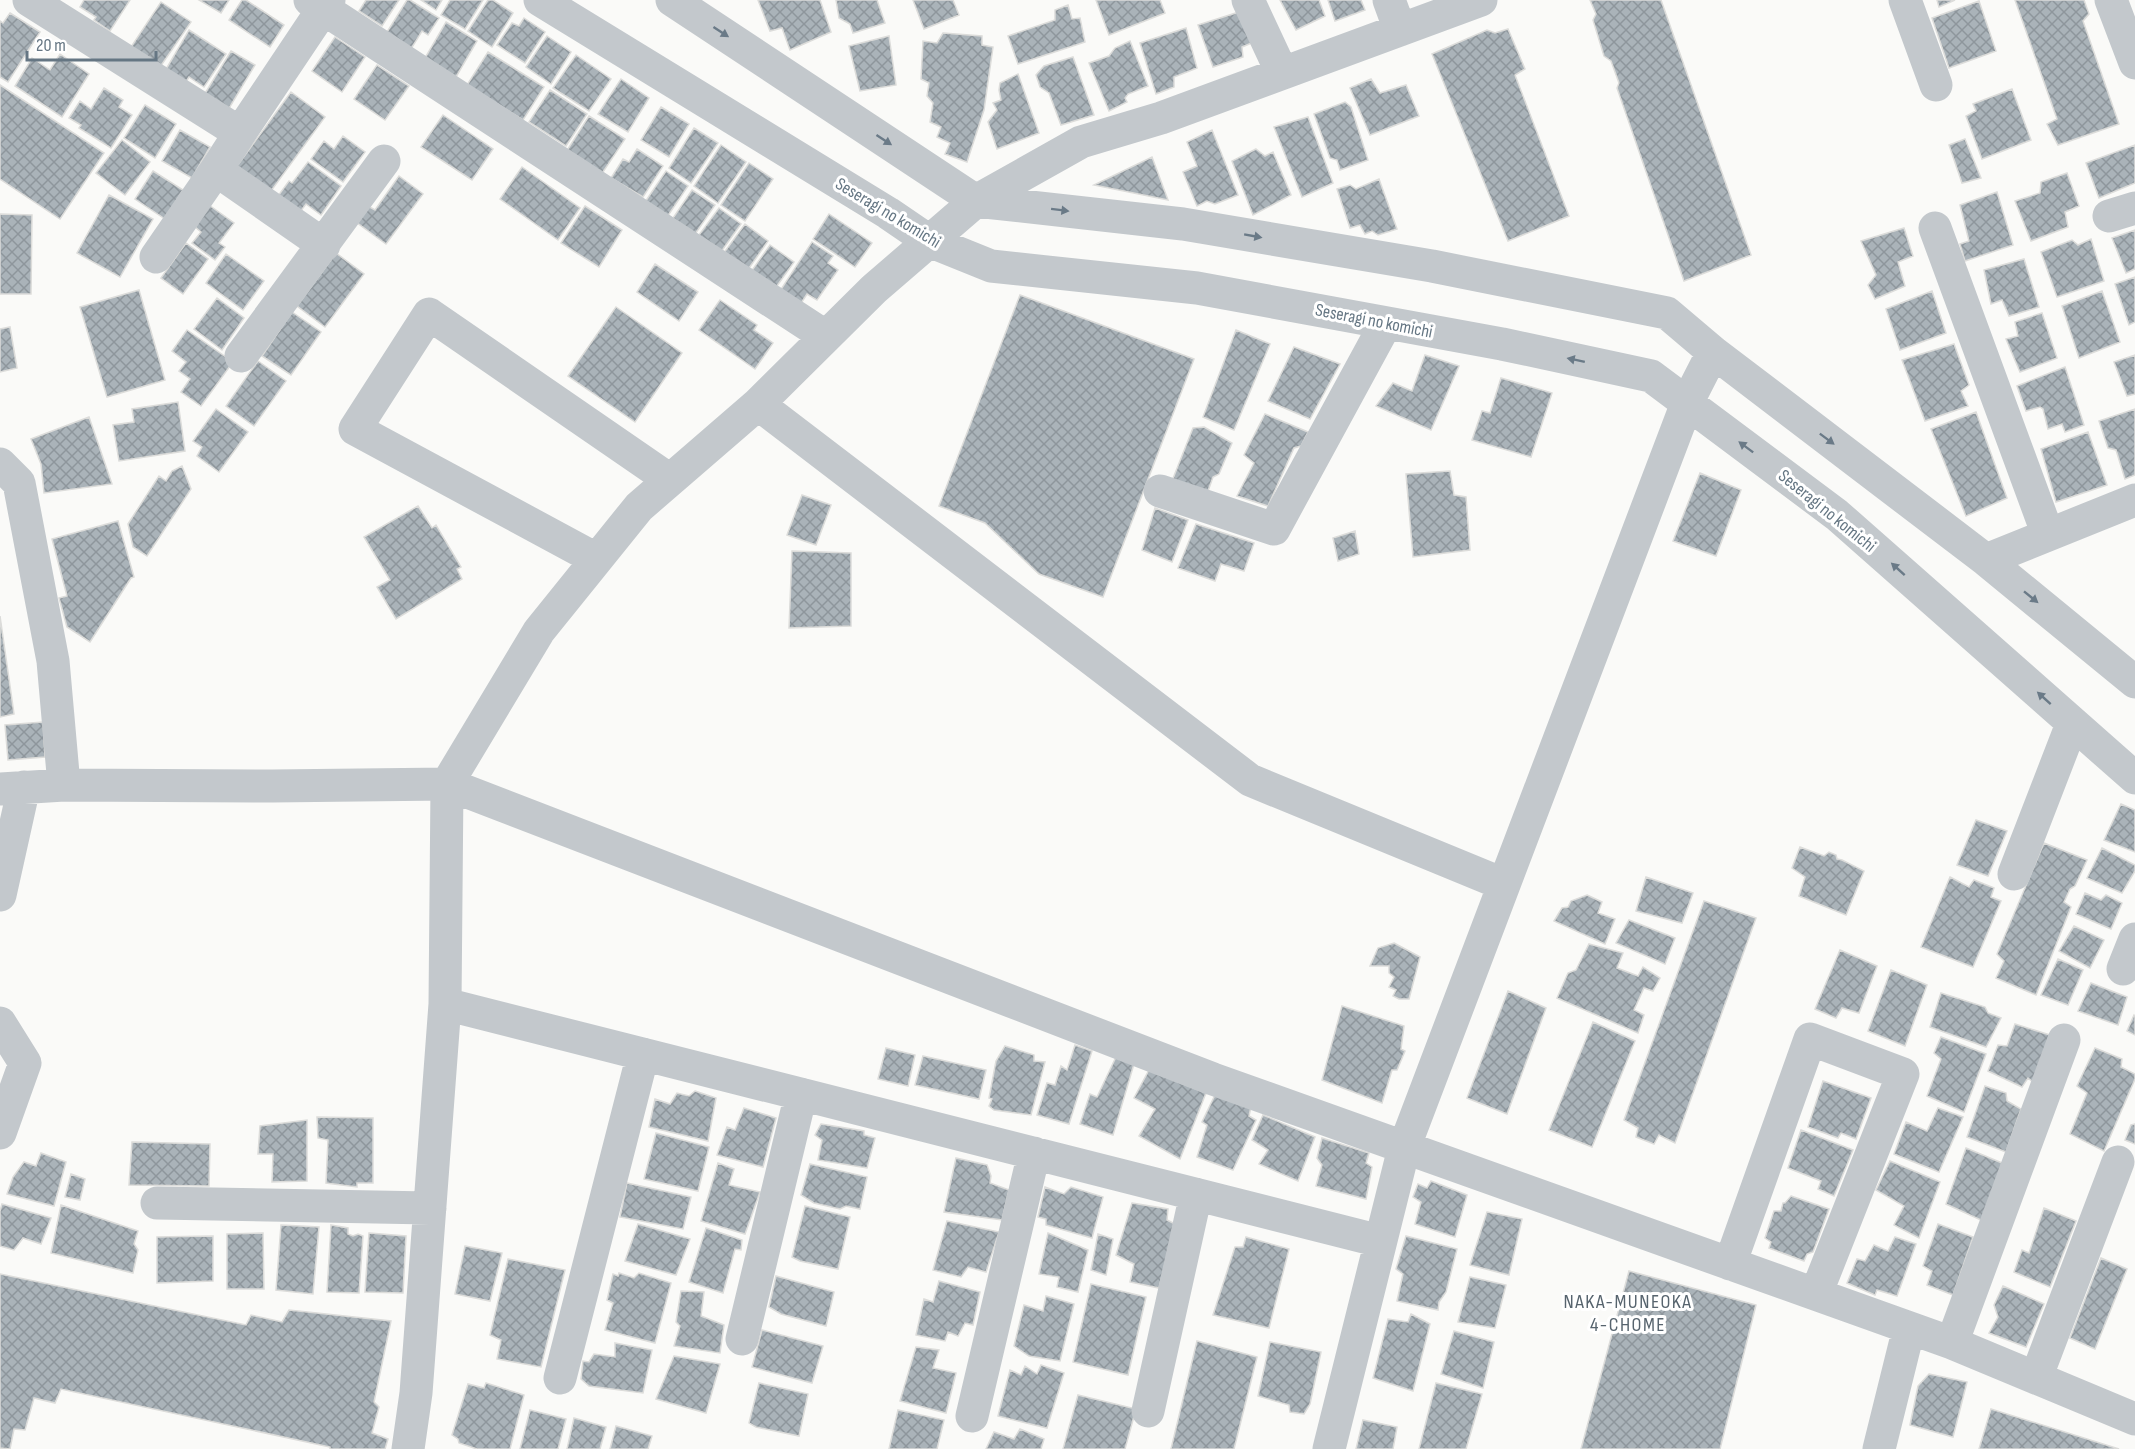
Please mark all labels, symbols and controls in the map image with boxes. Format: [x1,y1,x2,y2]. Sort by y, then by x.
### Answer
scale bar [27,24,156,62]
one-way arrow [713,26,729,37]
text: 20 m [36,35,66,56]
one-way arrow [876,134,892,145]
street label: Seseragi no komichi [832,173,944,253]
one-way arrow [1051,205,1070,215]
one-way arrow [1244,232,1263,241]
street label: Seseragi no komichi [1314,299,1434,343]
one-way arrow [1566,355,1585,364]
one-way arrow [1819,432,1834,444]
one-way arrow [1738,441,1754,453]
street label: Seseragi no komichi [1774,465,1880,557]
one-way arrow [1890,562,1905,576]
one-way arrow [2023,590,2038,603]
one-way arrow [2036,691,2051,705]
district label: NAKA-MUNEOKA 4-CHOME [1564,1290,1692,1337]

